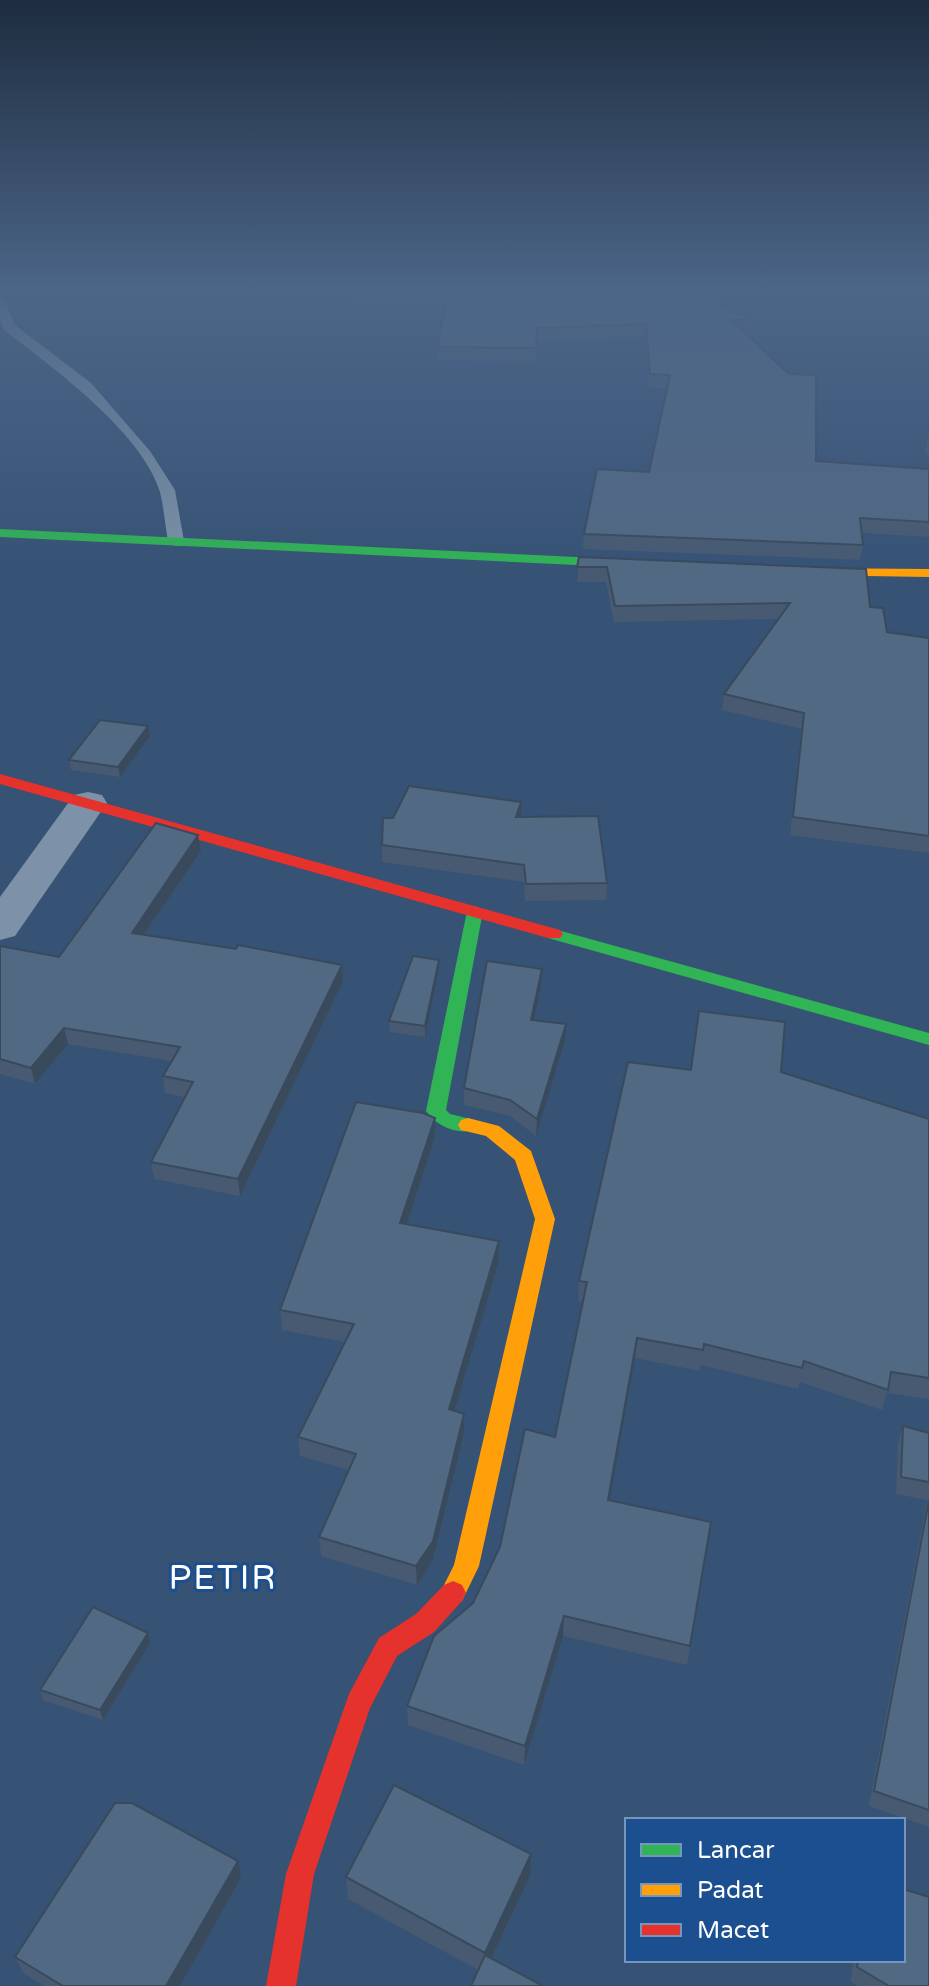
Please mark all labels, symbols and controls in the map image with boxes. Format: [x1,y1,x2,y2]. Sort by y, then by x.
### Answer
district label: PETIR [168,1558,278,1599]
legend [625,1818,905,1962]
text: Lancar [697,1836,775,1865]
text: Padat [697,1876,764,1905]
text: Macet [697,1916,769,1945]

